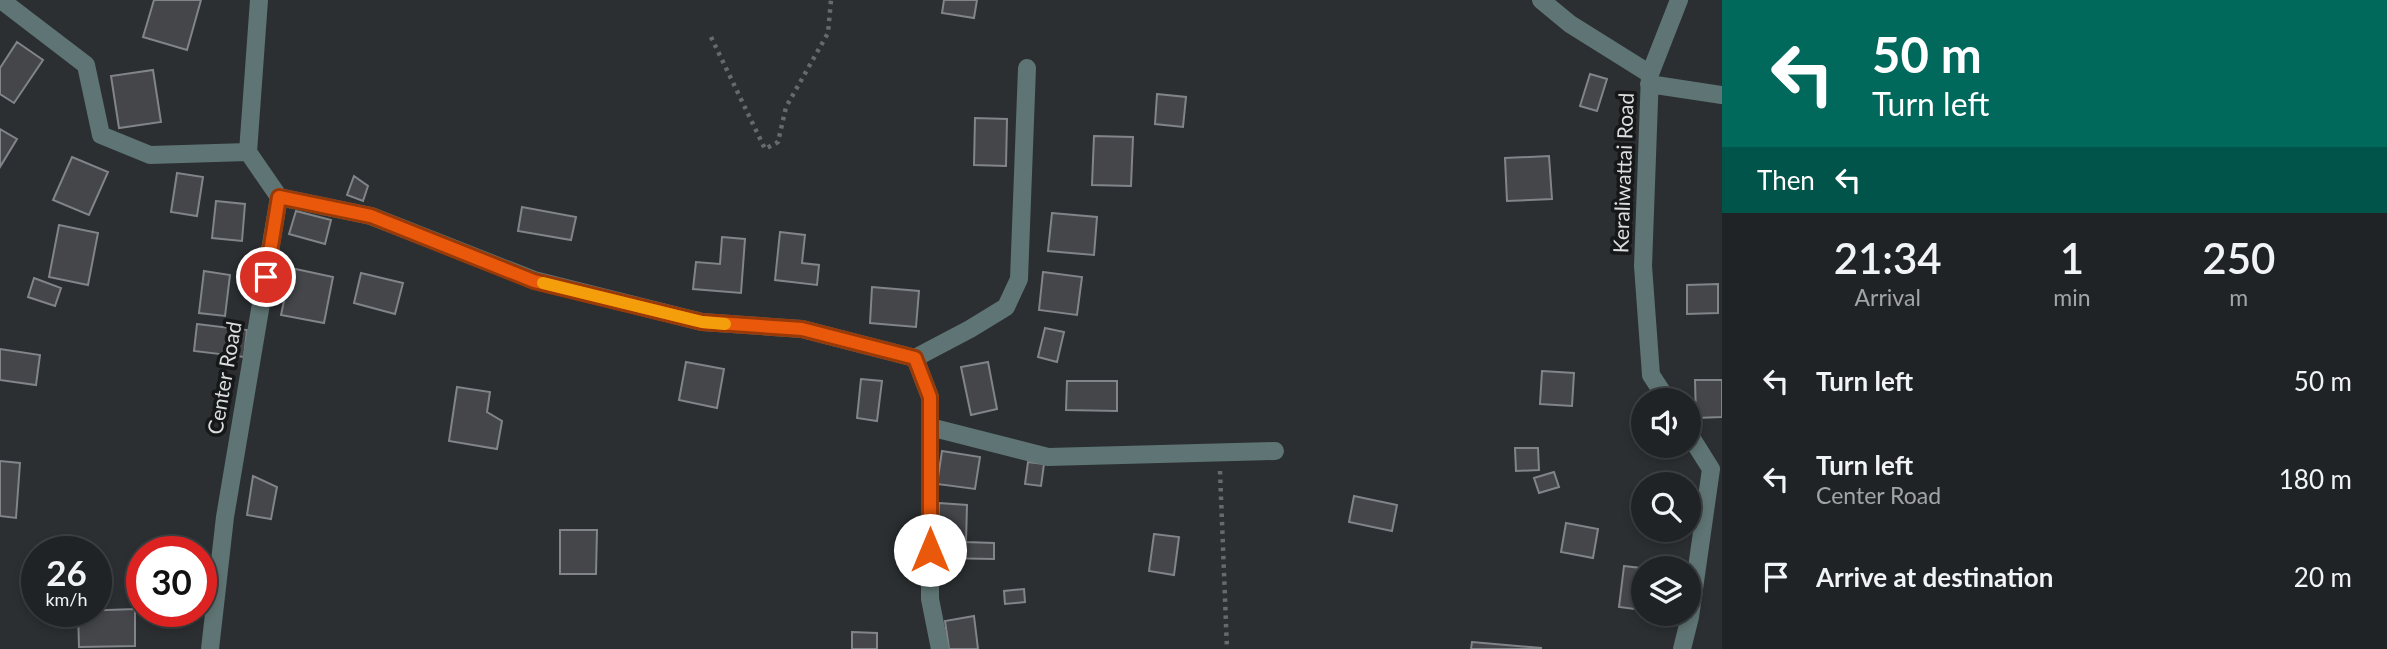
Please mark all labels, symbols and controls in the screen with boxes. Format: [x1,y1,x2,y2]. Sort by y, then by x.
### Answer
text: 50 m [1872,25,1982,83]
icon: left [1757,28,1848,119]
text: Turn left [1872,84,1989,123]
street label: Keraliwattai Road [1607,92,1638,254]
icon: left [1829,161,1867,199]
text: Then [1757,164,1815,196]
text: 21:34 [1834,233,1942,283]
text: 1 [2060,233,2084,283]
text: 250 [2202,233,2275,283]
pin [236,247,296,307]
icon: arrive [247,258,285,296]
text: Arrival [1855,283,1921,311]
text: min [2053,283,2091,311]
text: m [2229,283,2248,311]
street label: Center Road [201,319,246,436]
icon: left [1757,362,1795,400]
text: Turn left [1816,365,1913,397]
text: 50 m [2294,365,2352,397]
map controls [1631,388,1701,626]
button: sound [1631,388,1701,458]
text: Turn left [1816,449,1913,481]
icon: left [1757,460,1795,498]
text: 180 m [2279,463,2352,495]
button: search [1631,472,1701,542]
text: Center Road [1816,481,1941,509]
position arrow [893,513,967,587]
speed limit sign: 30 [126,536,217,627]
text: 26 [46,551,87,593]
button: layers [1631,556,1701,626]
icon: arrive [1757,558,1795,596]
text: Arrive at destination [1816,561,2053,593]
text: 20 m [2294,561,2352,593]
text: km/h [45,588,88,610]

